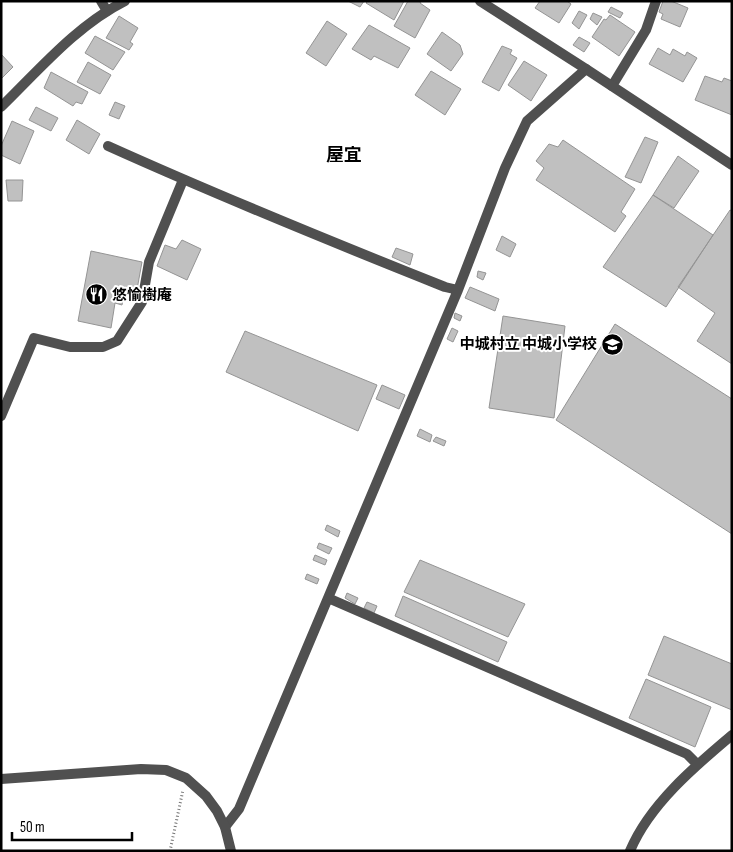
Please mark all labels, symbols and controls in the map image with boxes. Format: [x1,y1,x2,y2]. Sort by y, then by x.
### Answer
district label: 屋宜 [326,145,362,166]
restaurant icon: 悠愉樹庵 [84,283,108,307]
place label: 悠愉樹庵 [112,286,172,305]
school or university icon: 中城村立 中城小学校 [601,332,625,356]
place label: 中城村立 中城小学校 [460,335,597,354]
scale bar [12,810,132,842]
text: 50 m [20,818,45,837]

